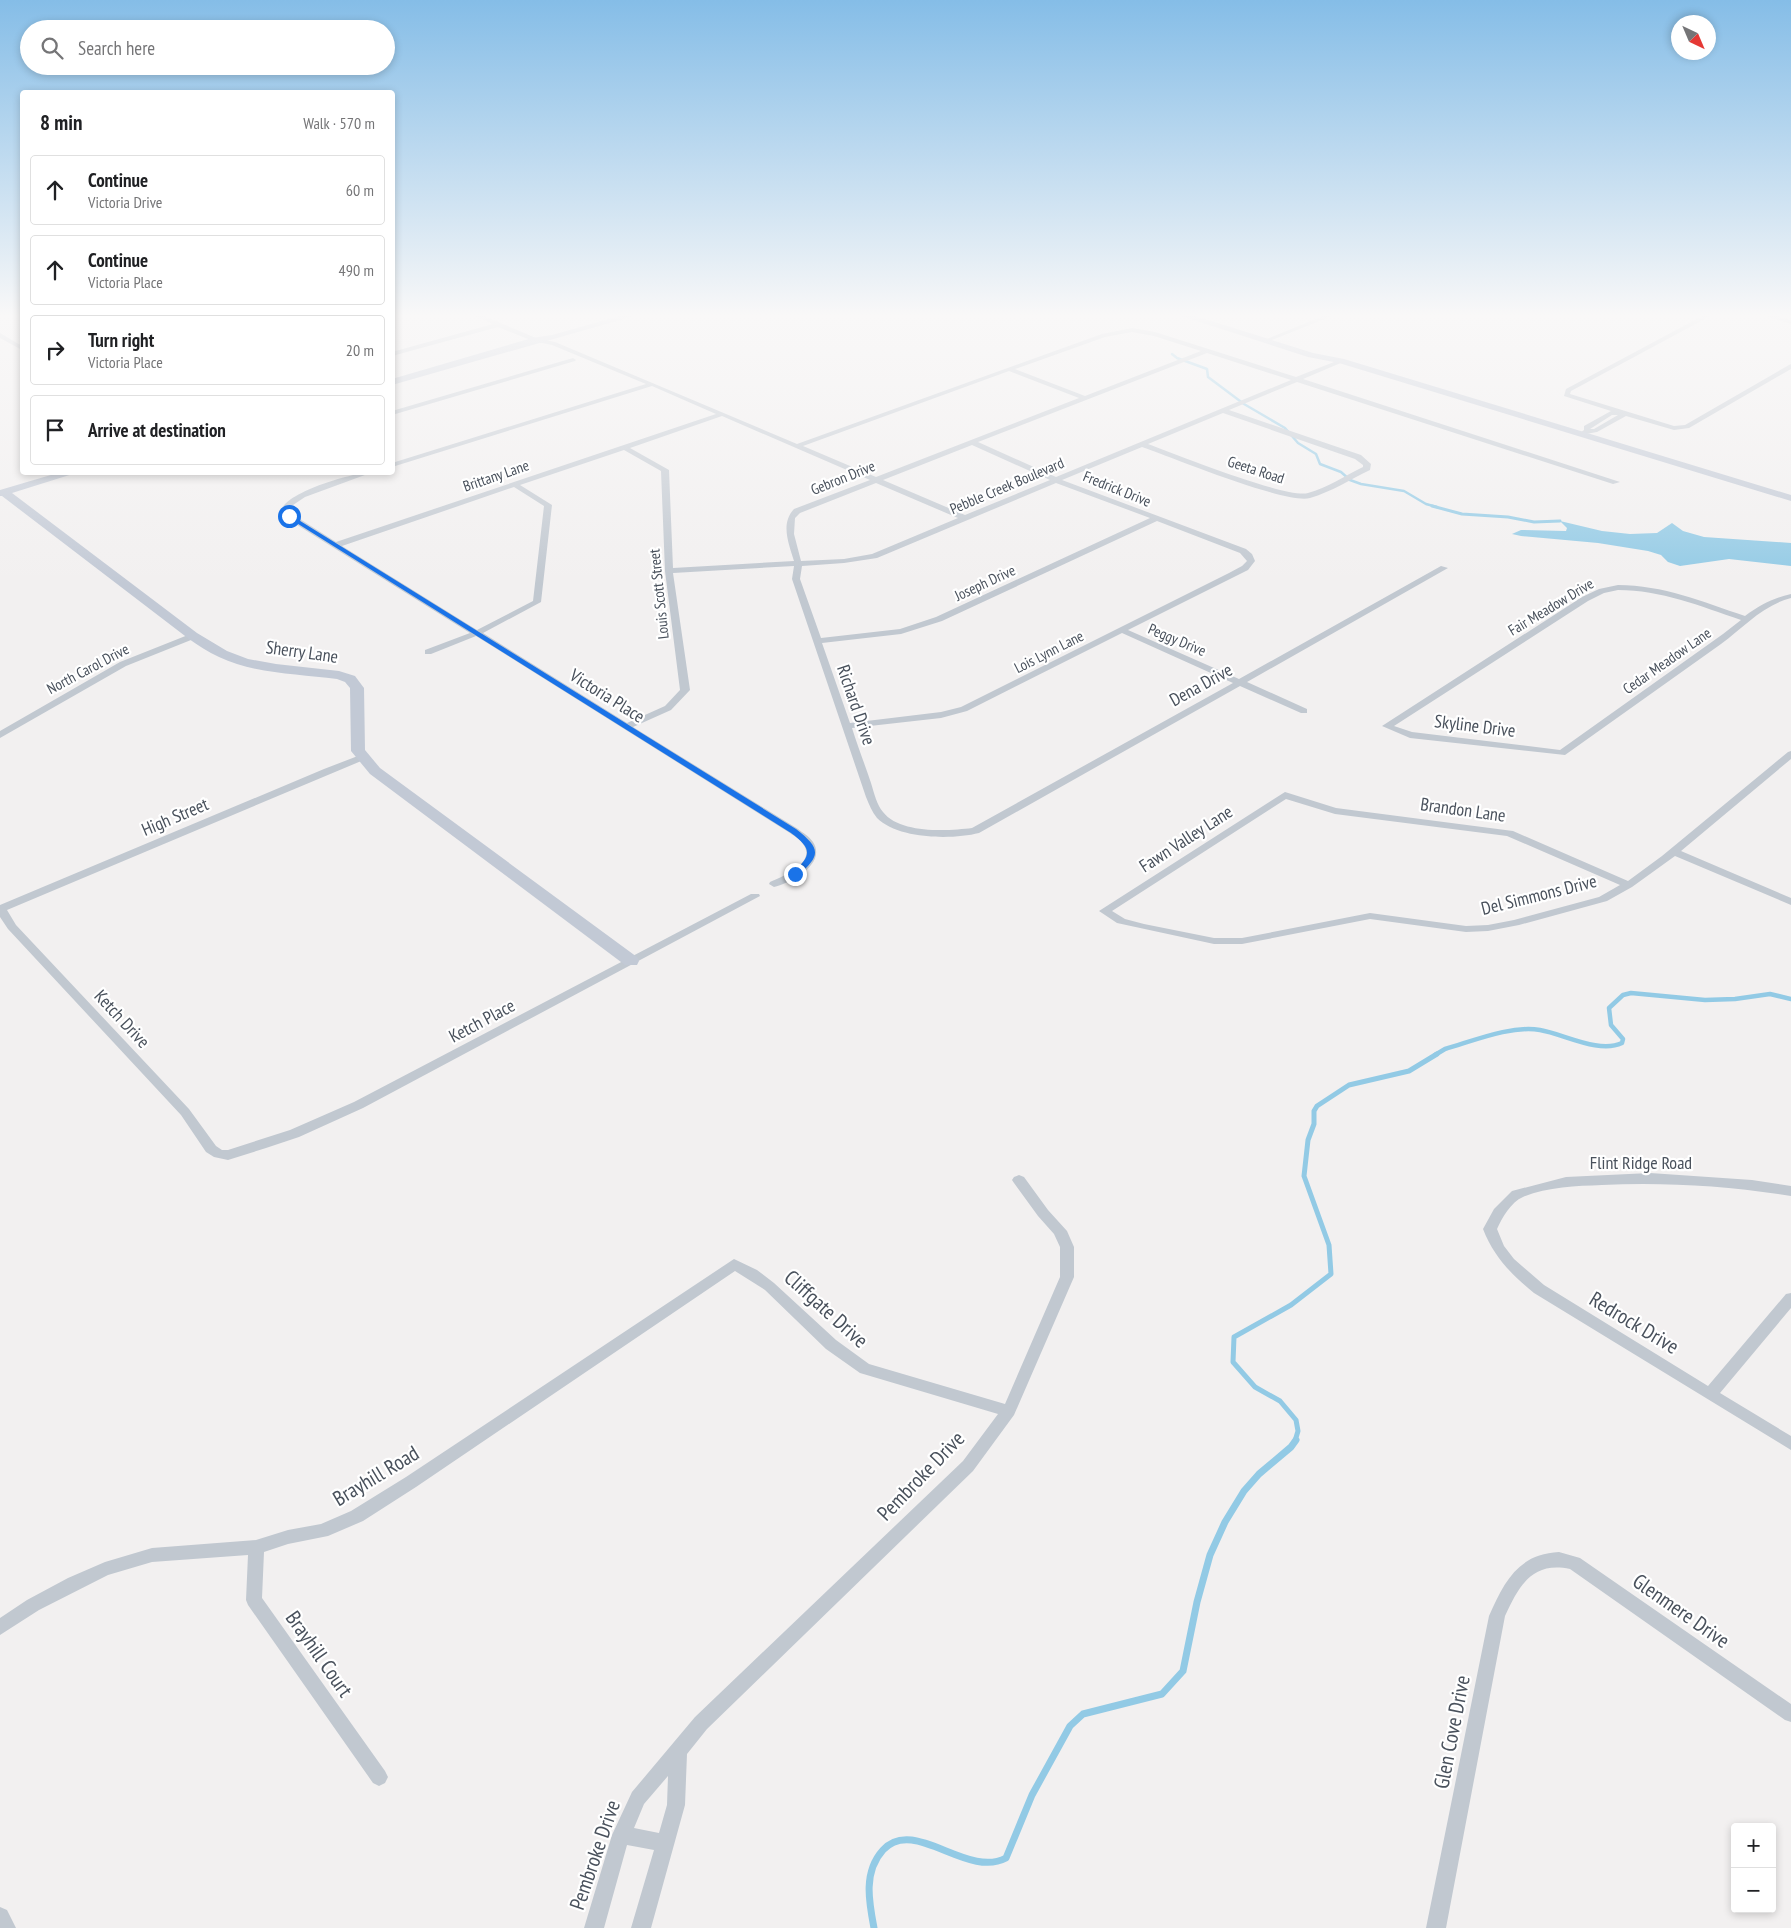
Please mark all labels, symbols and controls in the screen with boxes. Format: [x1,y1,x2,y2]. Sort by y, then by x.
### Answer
north arrow [1671,15,1716,60]
search box [20,20,395,75]
icon: search [38,34,66,62]
text: Search here [78,36,155,60]
text: 8 min [40,109,82,136]
text: Walk · 570 m [303,113,375,133]
text: Continue [88,168,148,192]
icon: ahead [41,176,69,204]
text: 60 m [346,180,374,200]
text: Victoria Drive [88,192,162,212]
text: Continue [88,248,148,272]
icon: ahead [41,256,69,284]
text: 490 m [339,260,374,280]
text: Victoria Place [88,272,163,292]
text: Turn right [88,328,154,352]
icon: right [41,336,69,364]
text: 20 m [346,340,374,360]
text: Victoria Place [88,352,163,372]
icon: arrive [41,416,69,444]
text: Arrive at destination [88,418,226,442]
street label: Geeta Road [1225,451,1287,488]
street label: Pebble Creek Boulevard [947,453,1067,518]
street label: Brittany Lane [460,455,531,496]
street label: Gebron Drive [808,456,878,499]
street label: Fredrick Drive [1080,466,1154,511]
route start [278,505,301,528]
street label: Louis Scott Street [644,548,673,640]
street label: Joseph Drive [950,560,1018,605]
street label: Fair Meadow Drive [1505,574,1597,640]
street label: Peggy Drive [1145,619,1209,660]
street label: Cedar Meadow Lane [1619,623,1715,698]
street label: Lois Lynn Lane [1011,626,1087,677]
street label: Sherry Lane [264,635,340,668]
street label: North Carol Drive [44,639,132,698]
street label: Dena Drive [1165,658,1236,711]
street label: Richard Drive [832,662,881,748]
street label: Victoria Place [565,663,649,728]
street label: Skyline Drive [1433,709,1517,742]
street label: High Street [138,792,212,841]
street label: Brandon Lane [1419,792,1507,827]
street label: Fawn Valley Lane [1135,800,1237,877]
route end [784,863,807,886]
street label: Del Simmons Drive [1479,869,1599,920]
street label: Ketch Drive [90,985,155,1053]
street label: Ketch Place [445,994,519,1048]
street label: Flint Ridge Road [1590,1151,1692,1174]
street label: Cliffgate Drive [779,1264,874,1353]
street label: Redrock Drive [1585,1285,1684,1360]
street label: Pembroke Drive [871,1425,970,1526]
street label: Brayhill Road [328,1439,424,1512]
street label: Glenmere Drive [1627,1567,1735,1654]
street label: Brayhill Court [280,1605,359,1702]
street label: Glen Cove Drive [1427,1673,1476,1791]
street label: Pembroke Drive [563,1796,626,1913]
map controls [1731,1823,1776,1913]
button: + [1731,1823,1776,1868]
button: − [1731,1868,1776,1913]

